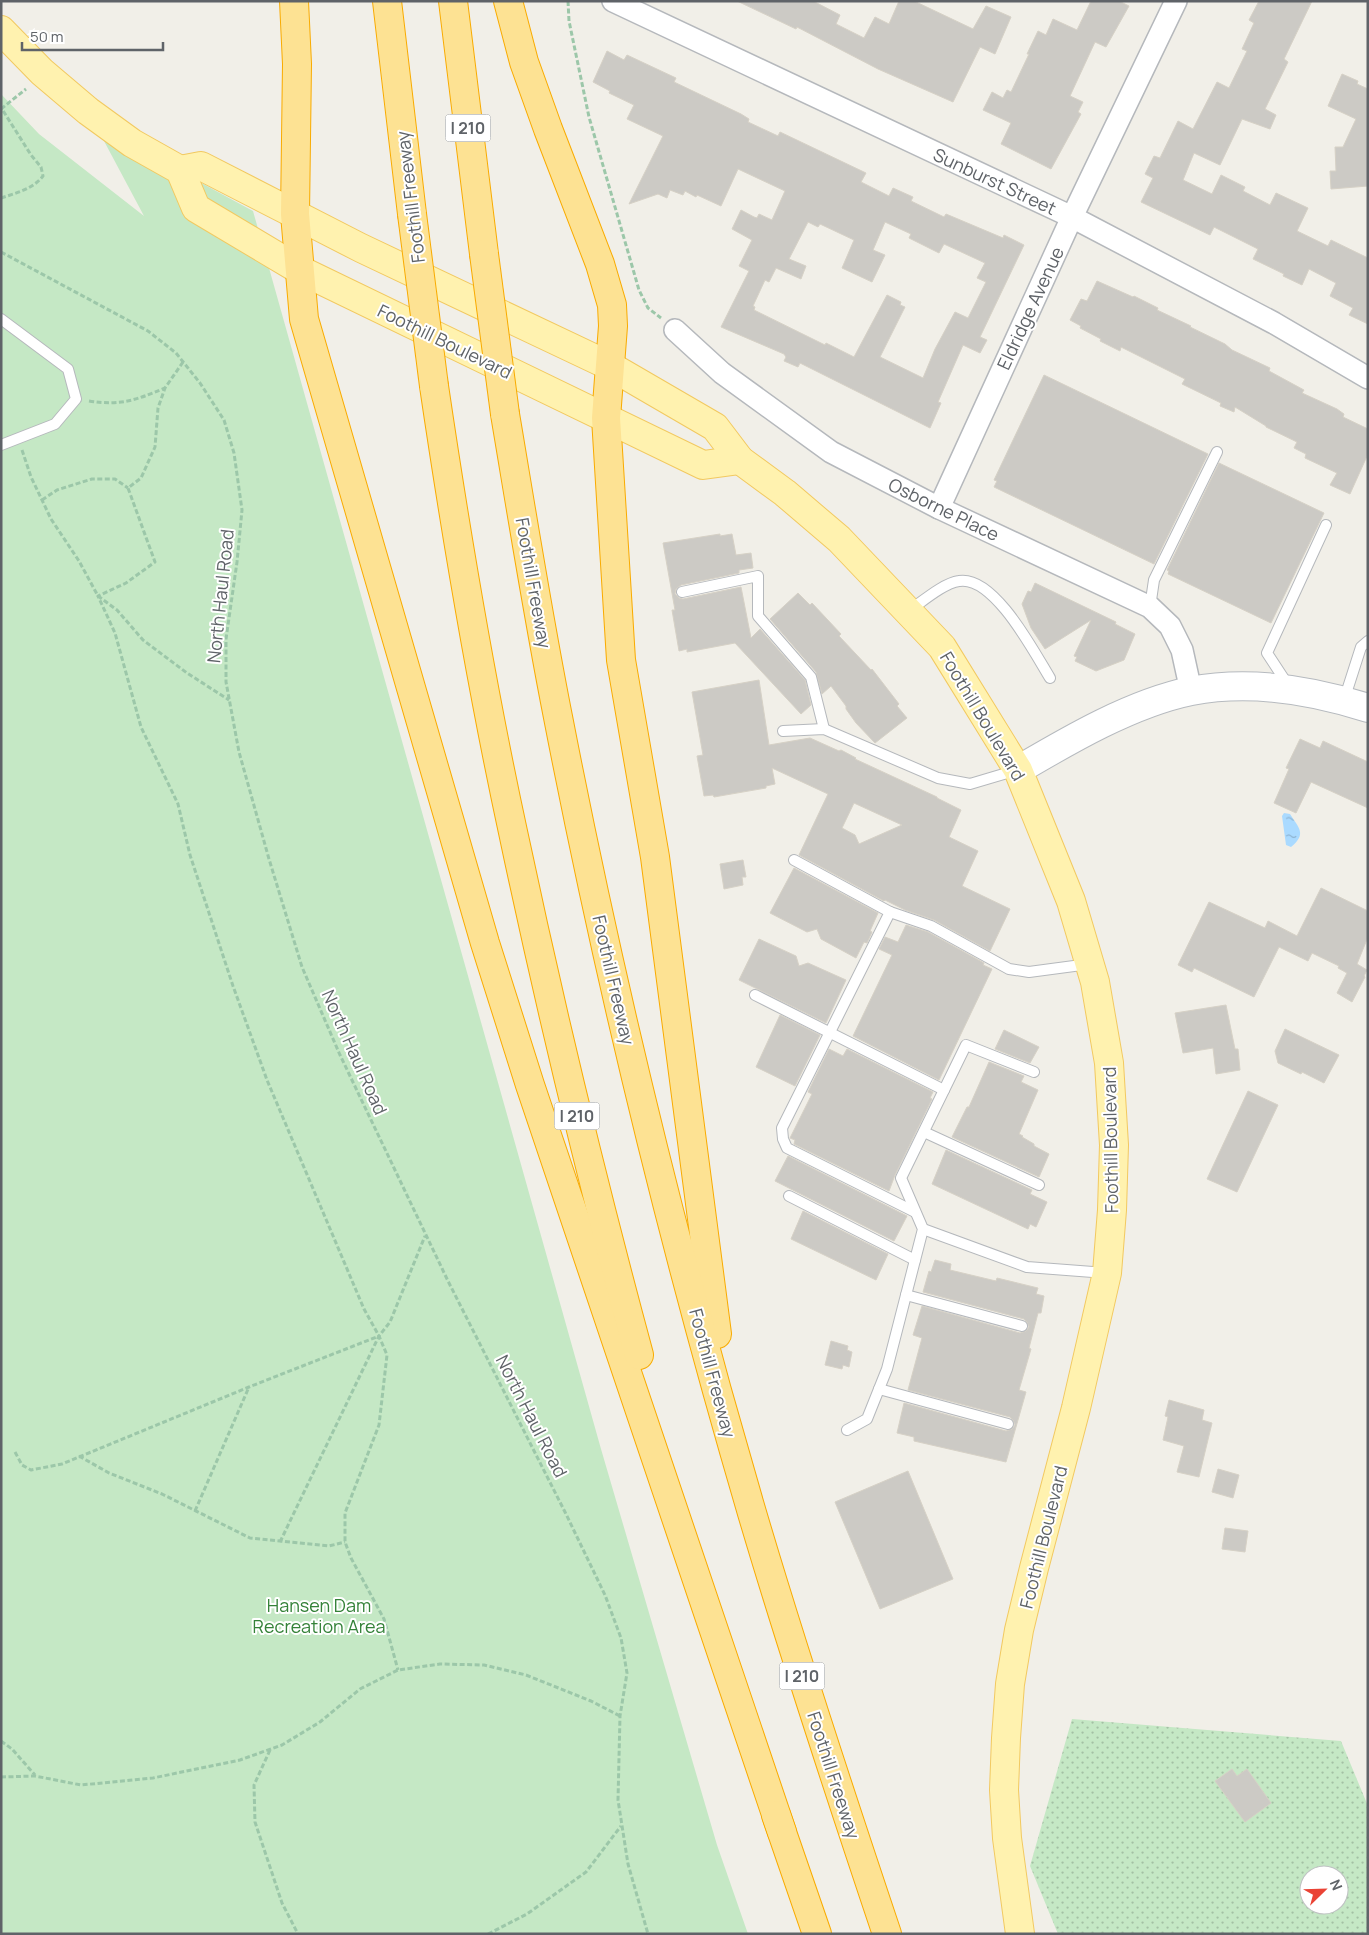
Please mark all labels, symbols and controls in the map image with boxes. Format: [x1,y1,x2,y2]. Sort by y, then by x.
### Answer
scale bar [22,20,164,52]
text: 50 m [30,26,64,47]
road number: I 210 [446,115,490,142]
street label: Foothill Freeway [390,129,430,264]
street label: Sunburst Street [930,142,1060,220]
street label: Eldridge Avenue [991,243,1069,373]
street label: Foothill Boulevard [374,298,516,384]
street label: Osborne Place [885,472,1003,546]
street label: Foothill Freeway [511,516,557,651]
street label: North Haul Road [201,528,239,664]
street label: Foothill Boulevard [935,647,1031,785]
street label: Foothill Freeway [587,913,641,1048]
street label: North Haul Road [317,986,393,1118]
street label: Foothill Boulevard [1097,1067,1123,1213]
road number: I 210 [554,1102,600,1130]
street label: Foothill Freeway [684,1306,742,1441]
street label: North Haul Road [491,1351,573,1481]
street label: Foothill Boulevard [1014,1463,1072,1611]
park label: Hansen Dam Recreation Area [253,1593,385,1638]
road number: I 210 [780,1662,824,1690]
street label: Foothill Freeway [802,1708,866,1842]
north arrow [1299,1865,1349,1915]
text: N [1326,1876,1347,1893]

